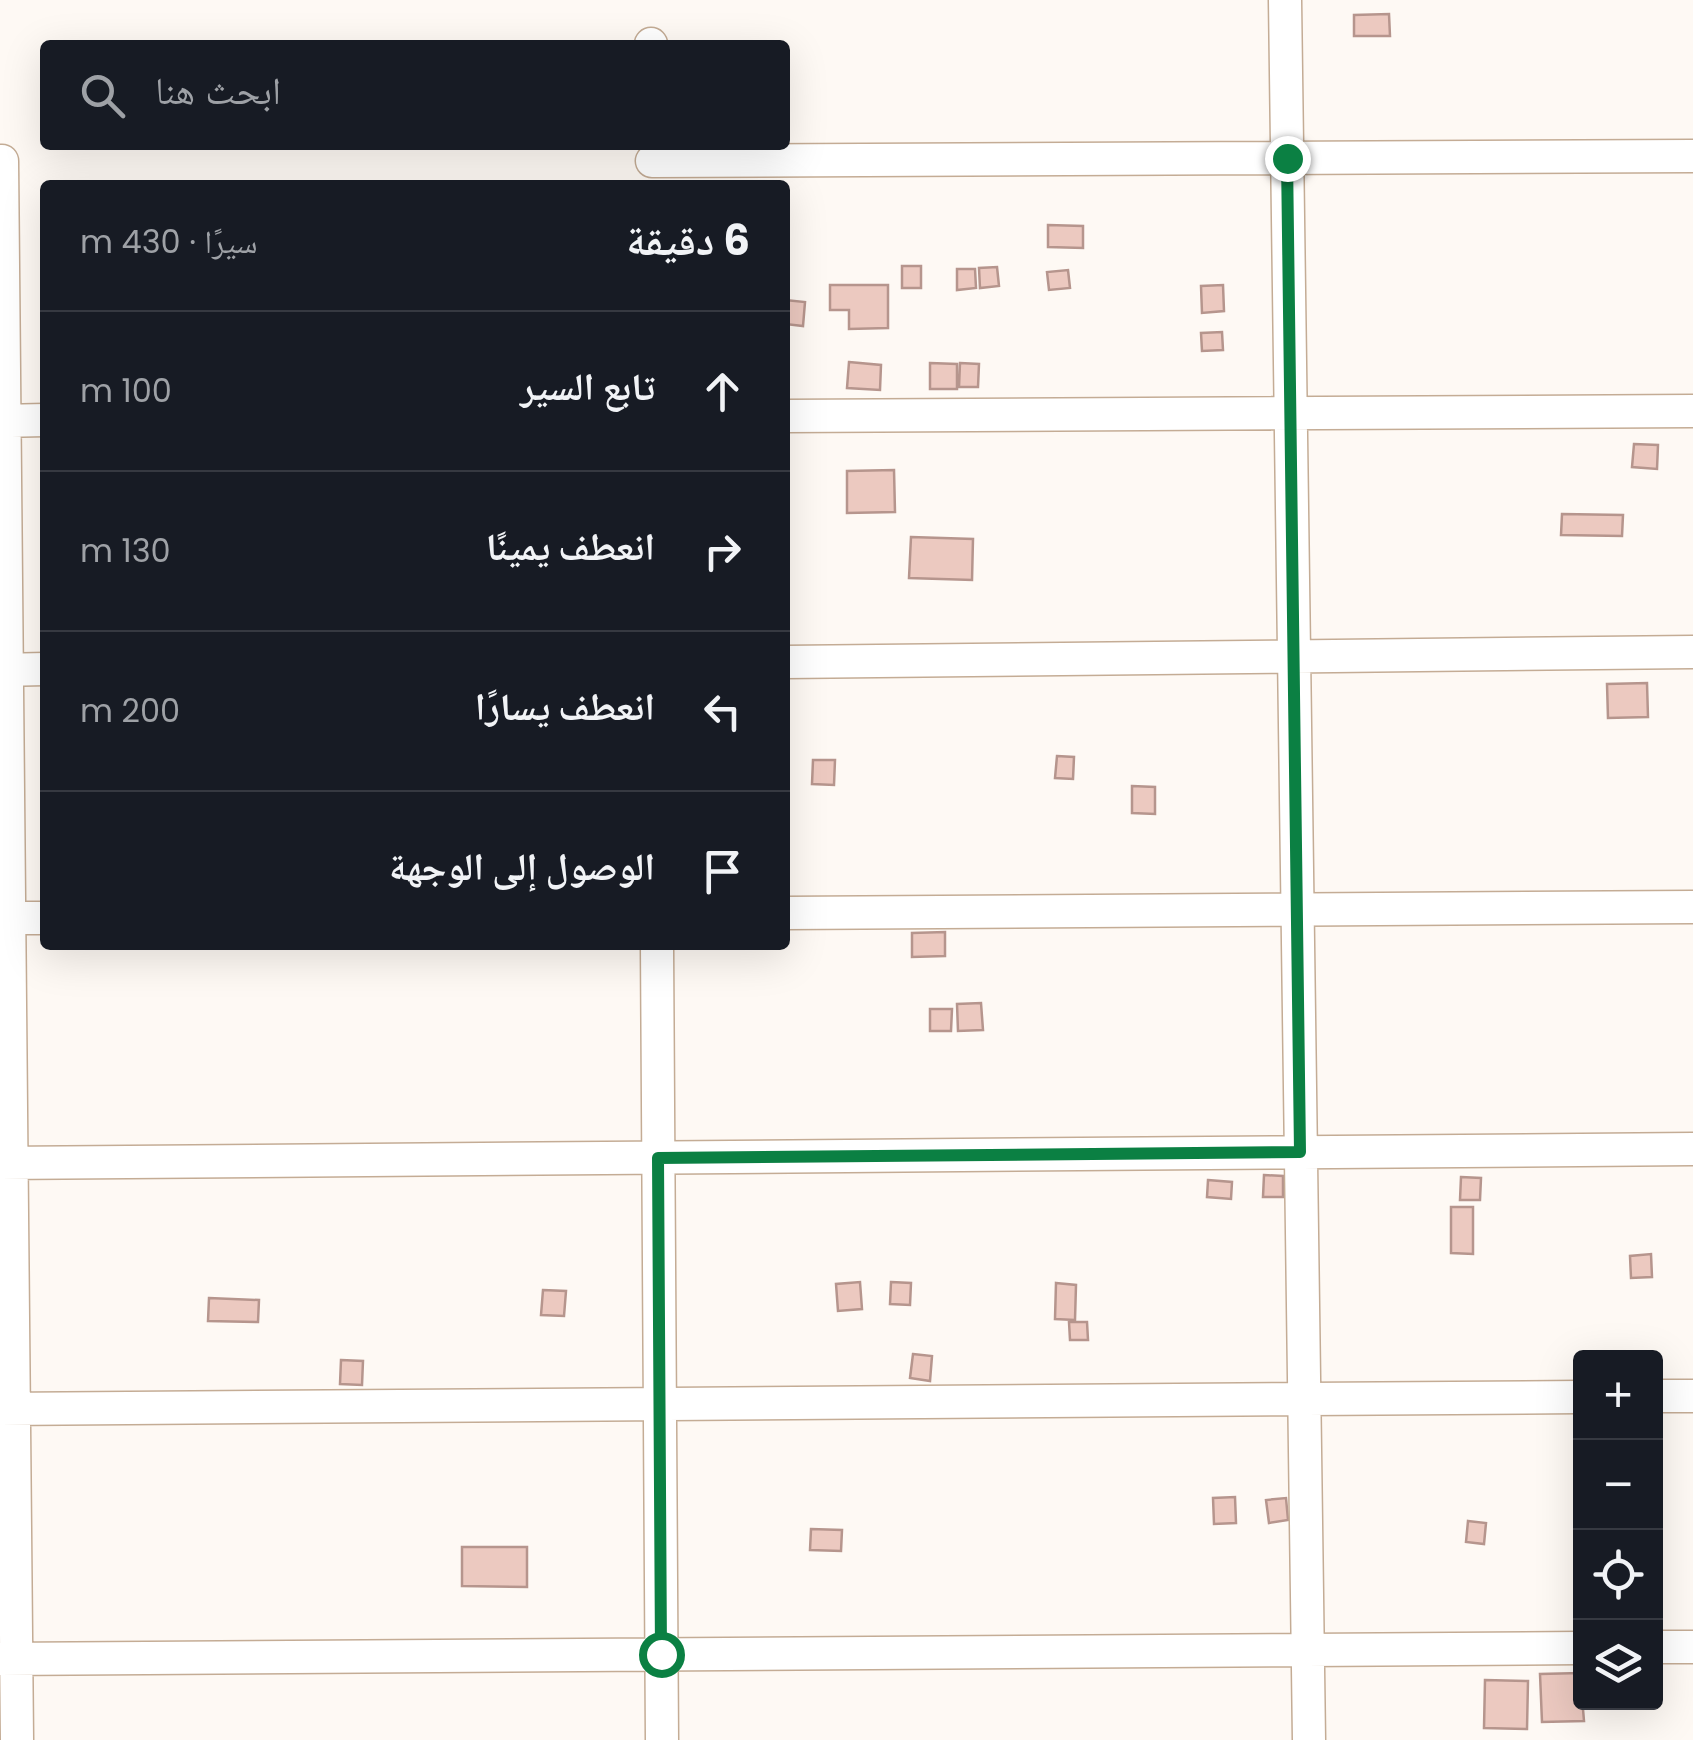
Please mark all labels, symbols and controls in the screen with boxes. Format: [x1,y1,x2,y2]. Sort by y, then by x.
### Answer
search box [40,40,790,150]
text: ابحث هنا [155,64,281,117]
icon: search [75,68,130,123]
route end [1265,136,1311,182]
text: 6 دقيقة [626,211,750,270]
text: سيرًا · 430 m [80,219,258,264]
text: تابع السير [520,360,655,413]
icon: ahead [695,364,750,419]
text: 100 m [80,368,172,413]
text: انعطف يمينًا [486,520,655,573]
icon: right [695,524,750,579]
text: 130 m [80,528,171,573]
text: انعطف يسارًا [475,680,655,733]
icon: left [695,684,750,739]
text: 200 m [80,688,180,733]
text: الوصول إلى الوجهة [389,840,655,893]
icon: arrive [695,844,750,899]
map controls [1573,1350,1663,1710]
button: + [1573,1350,1663,1440]
button: − [1573,1440,1663,1530]
button: locate [1573,1530,1663,1620]
button: layers [1573,1620,1663,1710]
route start [639,1632,685,1678]

